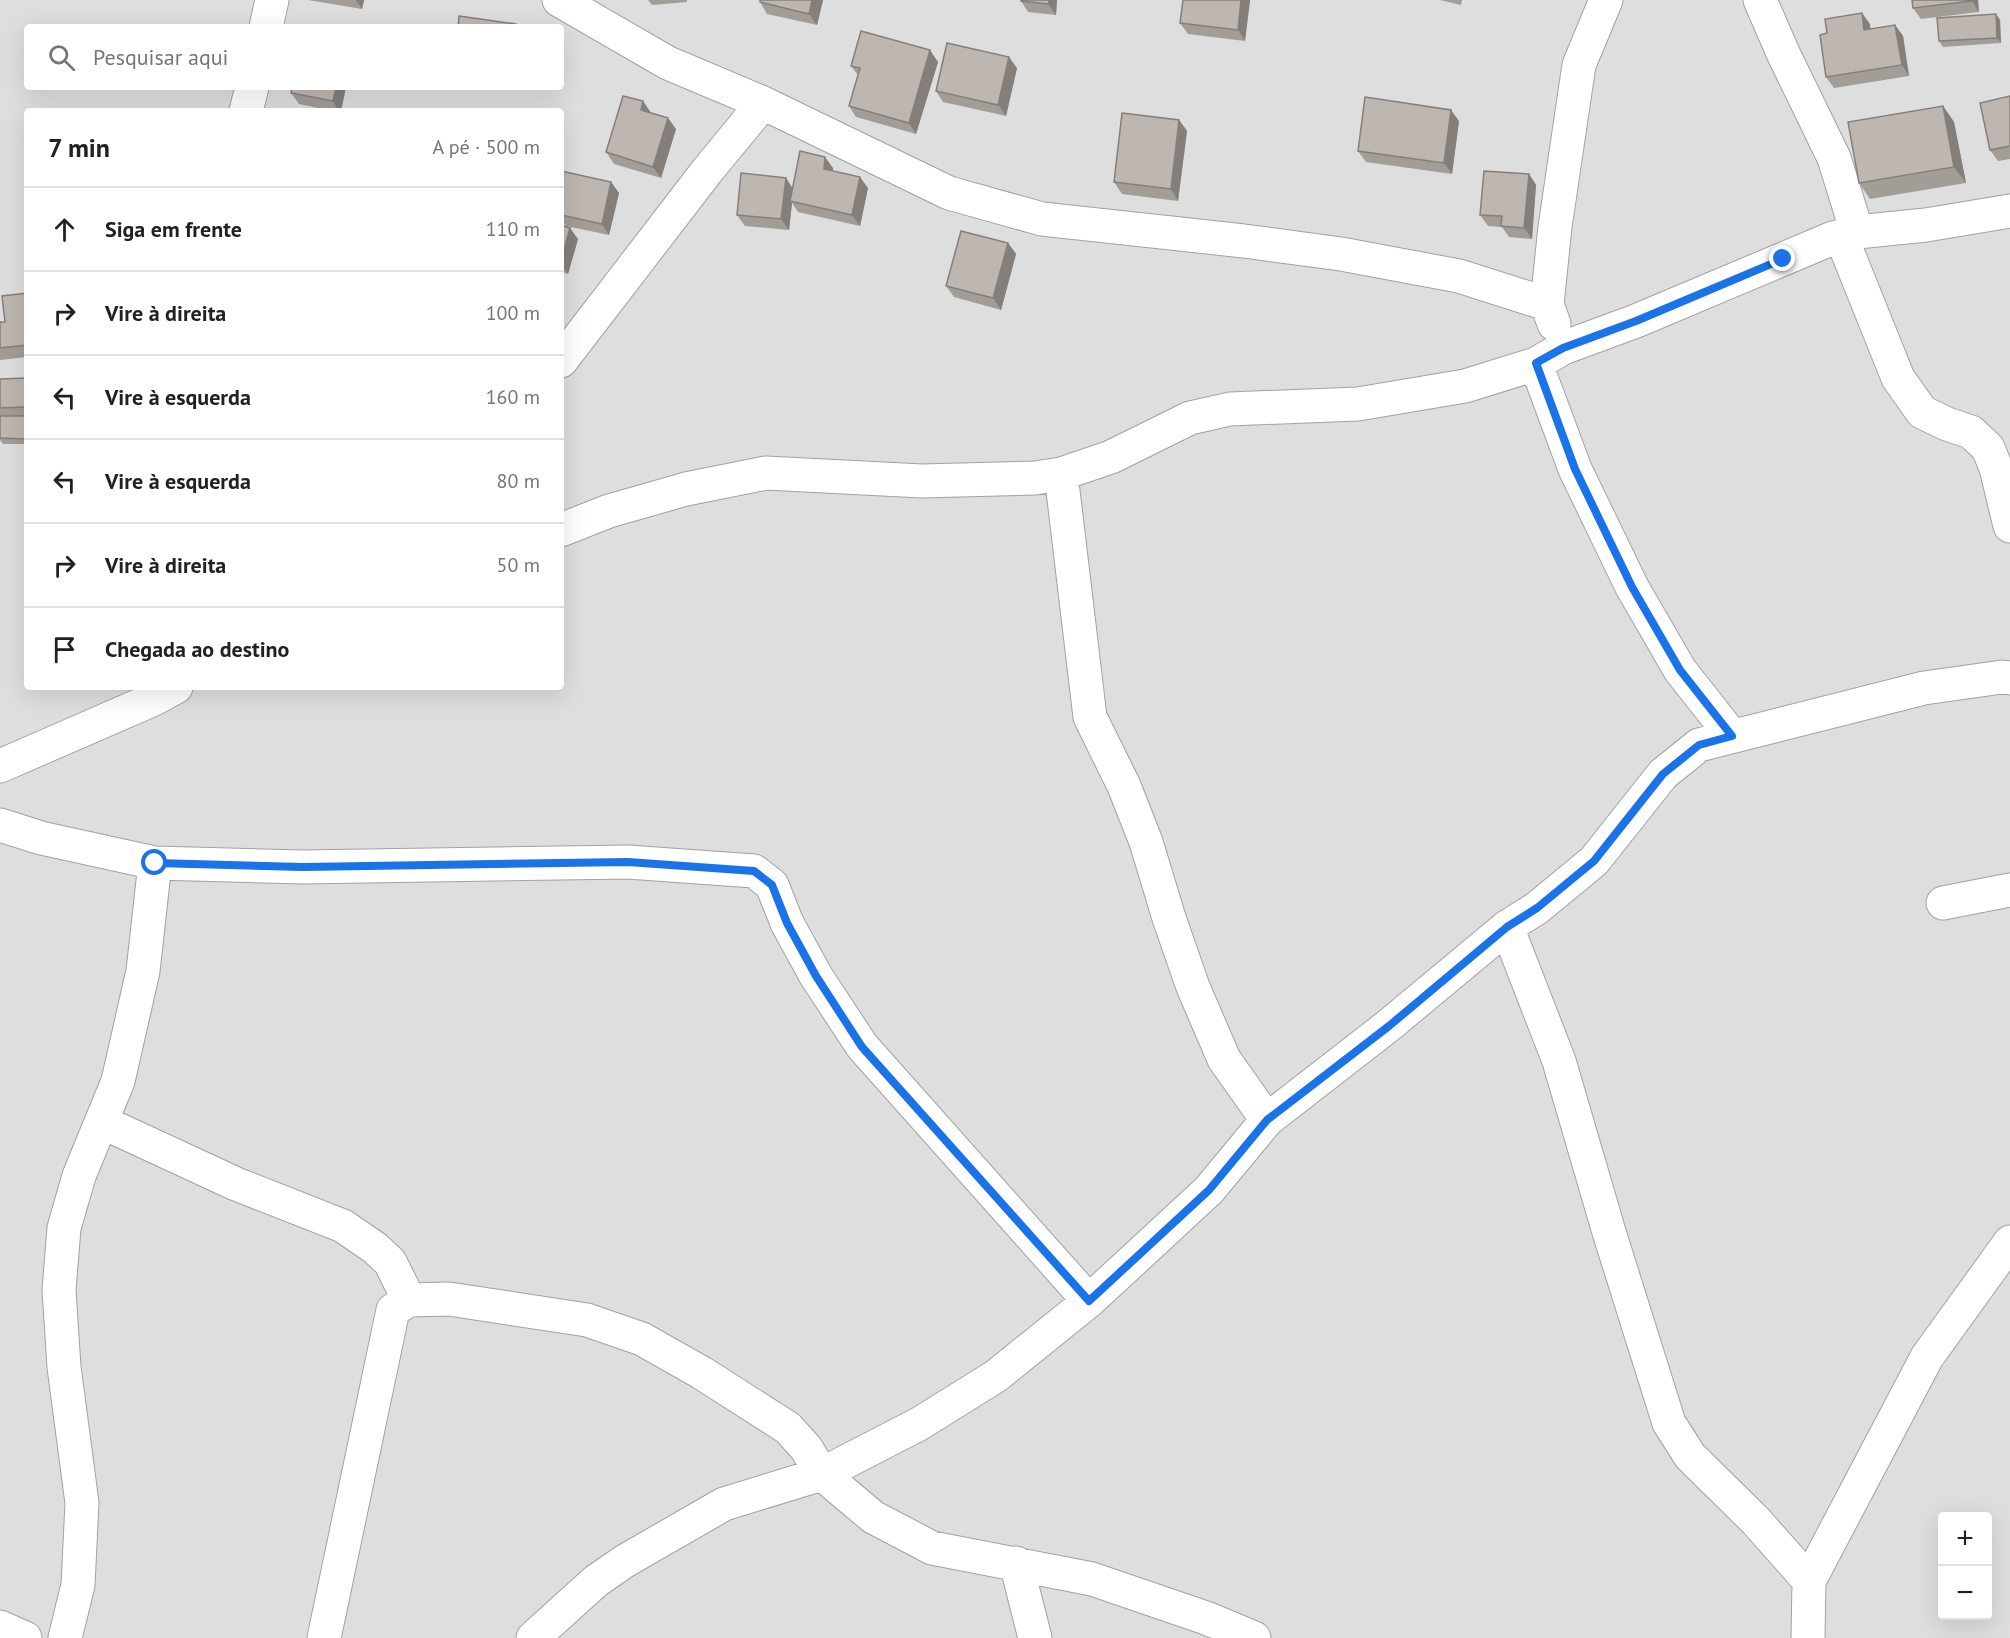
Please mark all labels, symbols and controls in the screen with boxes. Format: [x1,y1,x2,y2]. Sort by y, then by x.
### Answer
search box [24,24,564,90]
icon: search [45,41,78,74]
text: Pesquisar aqui [93,43,229,71]
text: 7 min [48,131,110,164]
text: A pé · 500 m [433,134,540,160]
icon: ahead [48,213,81,246]
text: Siga em frente [105,215,242,243]
text: 110 m [486,216,540,242]
route end [1769,245,1795,271]
icon: right [48,297,81,330]
text: Vire à direita [105,299,226,327]
text: 100 m [486,300,540,326]
icon: left [48,381,81,414]
text: Vire à esquerda [105,383,251,411]
text: 160 m [486,384,540,410]
icon: left [48,465,81,498]
text: Vire à esquerda [105,467,251,495]
text: 80 m [497,468,540,494]
icon: right [48,549,81,582]
text: Vire à direita [105,551,226,579]
text: 50 m [497,552,540,578]
icon: arrive [48,633,81,666]
text: Chegada ao destino [105,635,289,663]
route start [141,849,167,875]
map controls [1938,1512,1992,1620]
button: + [1938,1512,1992,1566]
button: − [1938,1566,1992,1620]

